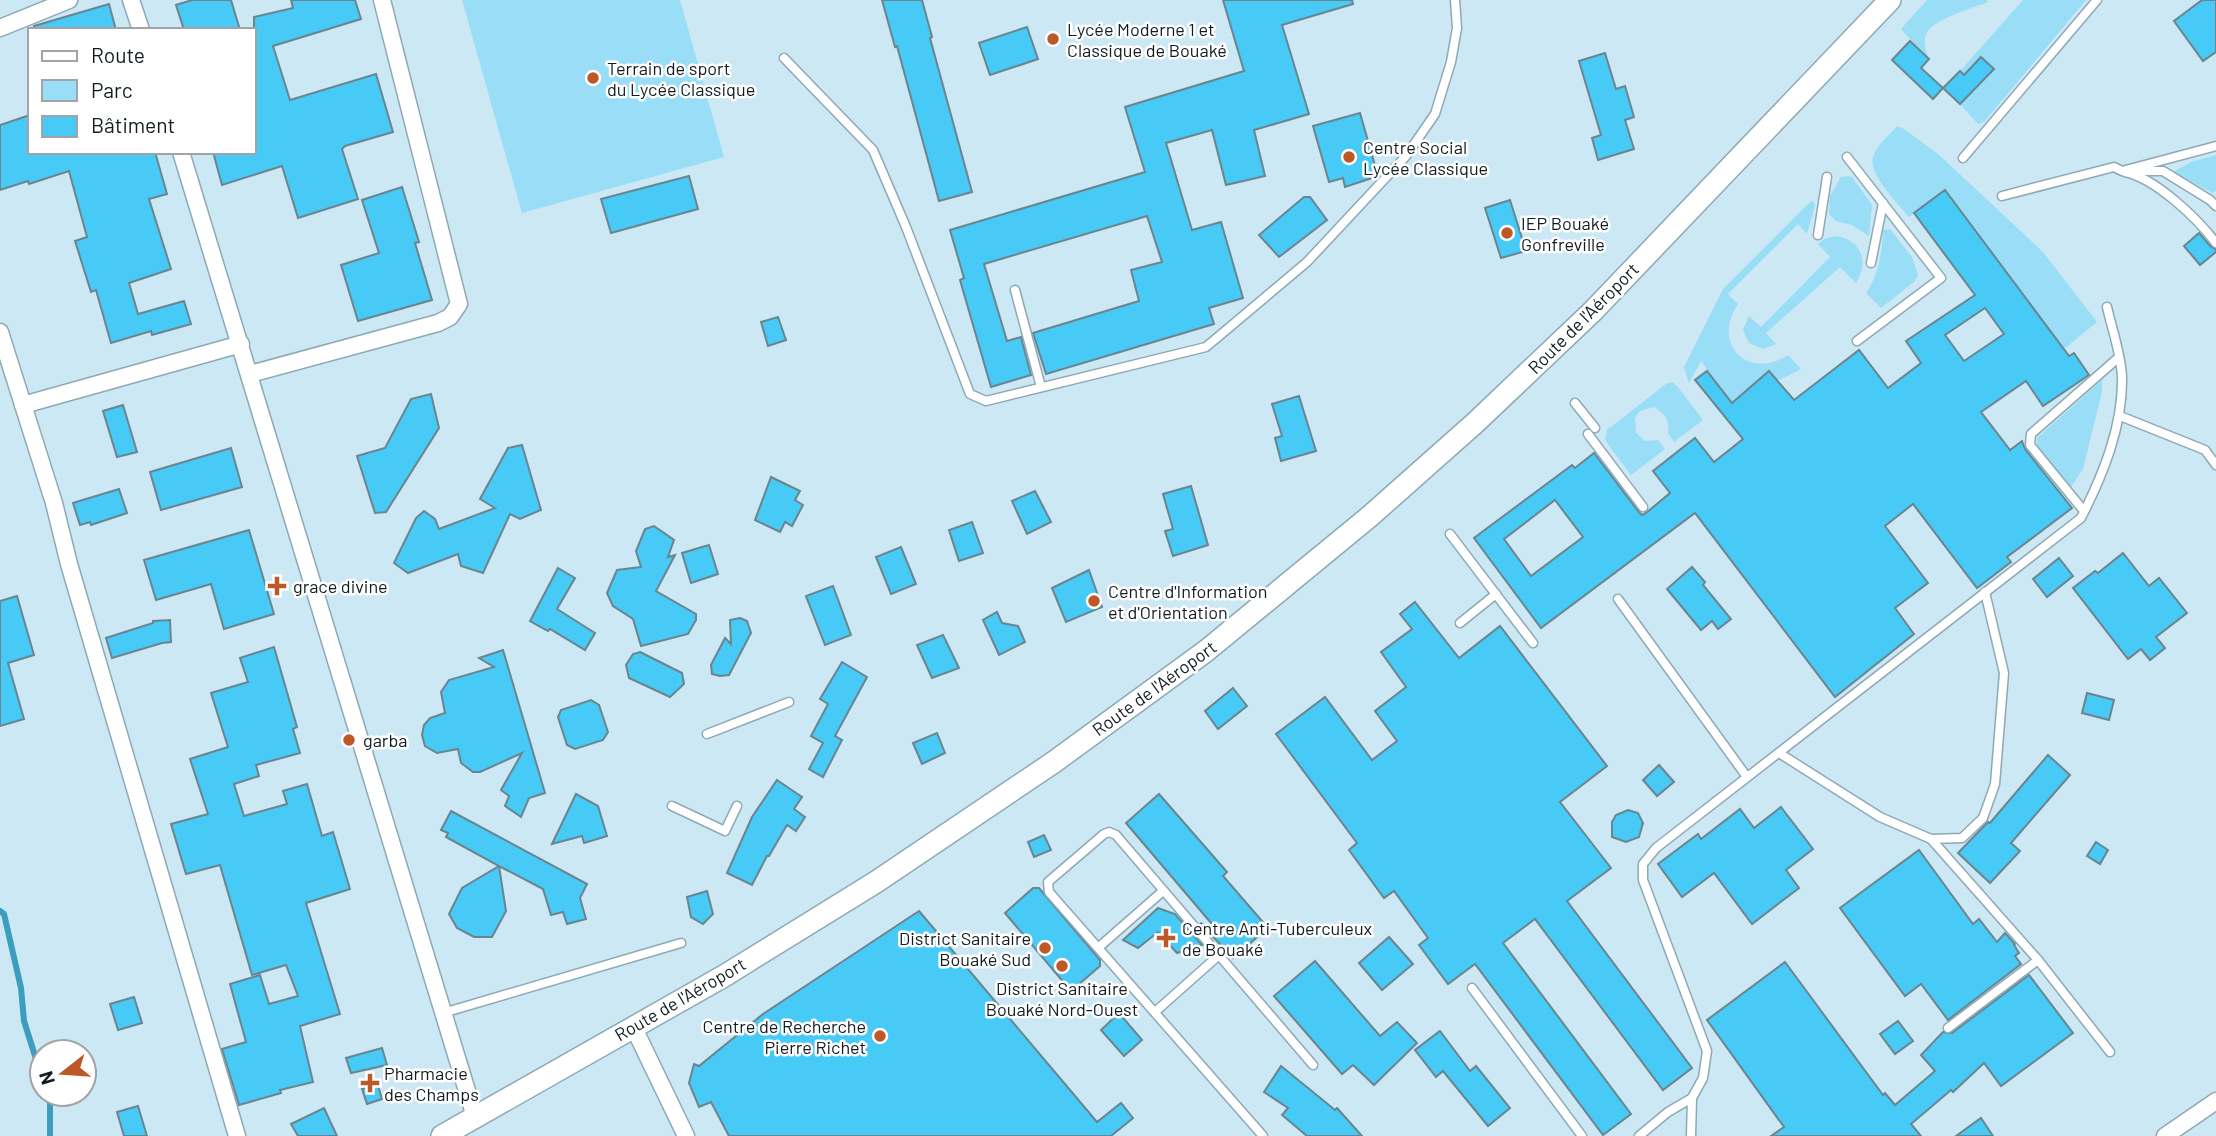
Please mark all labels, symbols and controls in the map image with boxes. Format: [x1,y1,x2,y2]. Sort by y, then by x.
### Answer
place label: Lycée Moderne 1 et Classique de Bouaké [1067,18,1227,61]
legend [28,28,256,154]
marker: Lycée Moderne 1 et Classique de Bouaké [1045,31,1061,47]
text: Route [91,42,145,67]
place label: Terrain de sport du Lycée Classique [607,57,755,100]
marker: Terrain de sport du Lycée Classique [585,70,601,86]
text: Parc [91,77,133,102]
text: Bâtiment [91,112,175,137]
place label: Centre Social Lycée Classique [1363,136,1488,179]
marker: Centre Social Lycée Classique [1341,149,1357,165]
place label: IEP Bouaké Gonfreville [1521,212,1609,255]
marker: IEP Bouaké Gonfreville [1499,225,1515,241]
street label: Route de l'Aéroport [1523,258,1643,378]
place label: grace divine [293,575,388,597]
marker: grace divine [267,576,287,596]
place label: Centre d'Information et d'Orientation [1108,580,1268,623]
marker: Centre d'Information et d'Orientation [1086,593,1102,609]
street label: Route de l'Aéroport [1088,636,1220,740]
place label: garba [363,729,407,751]
marker: garba [341,732,357,748]
place label: Centre Anti-Tuberculeux de Bouaké [1182,917,1373,960]
place label: District Sanitaire Bouaké Sud [899,927,1031,970]
marker: Centre Anti-Tuberculeux de Bouaké [1156,928,1176,948]
marker: District Sanitaire Bouaké Sud [1037,940,1053,956]
street label: Route de l'Aéroport [610,953,750,1045]
marker: District Sanitaire Bouaké Nord-Ouest [1054,958,1070,974]
place label: District Sanitaire Bouaké Nord-Ouest [986,977,1138,1020]
place label: Centre de Recherche Pierre Richet [702,1015,866,1058]
marker: Centre de Recherche Pierre Richet [872,1028,888,1044]
north arrow [28,1038,98,1108]
place label: Pharmacie des Champs [384,1062,479,1105]
text: N [33,1069,59,1088]
marker: Pharmacie des Champs [362,1075,378,1091]

